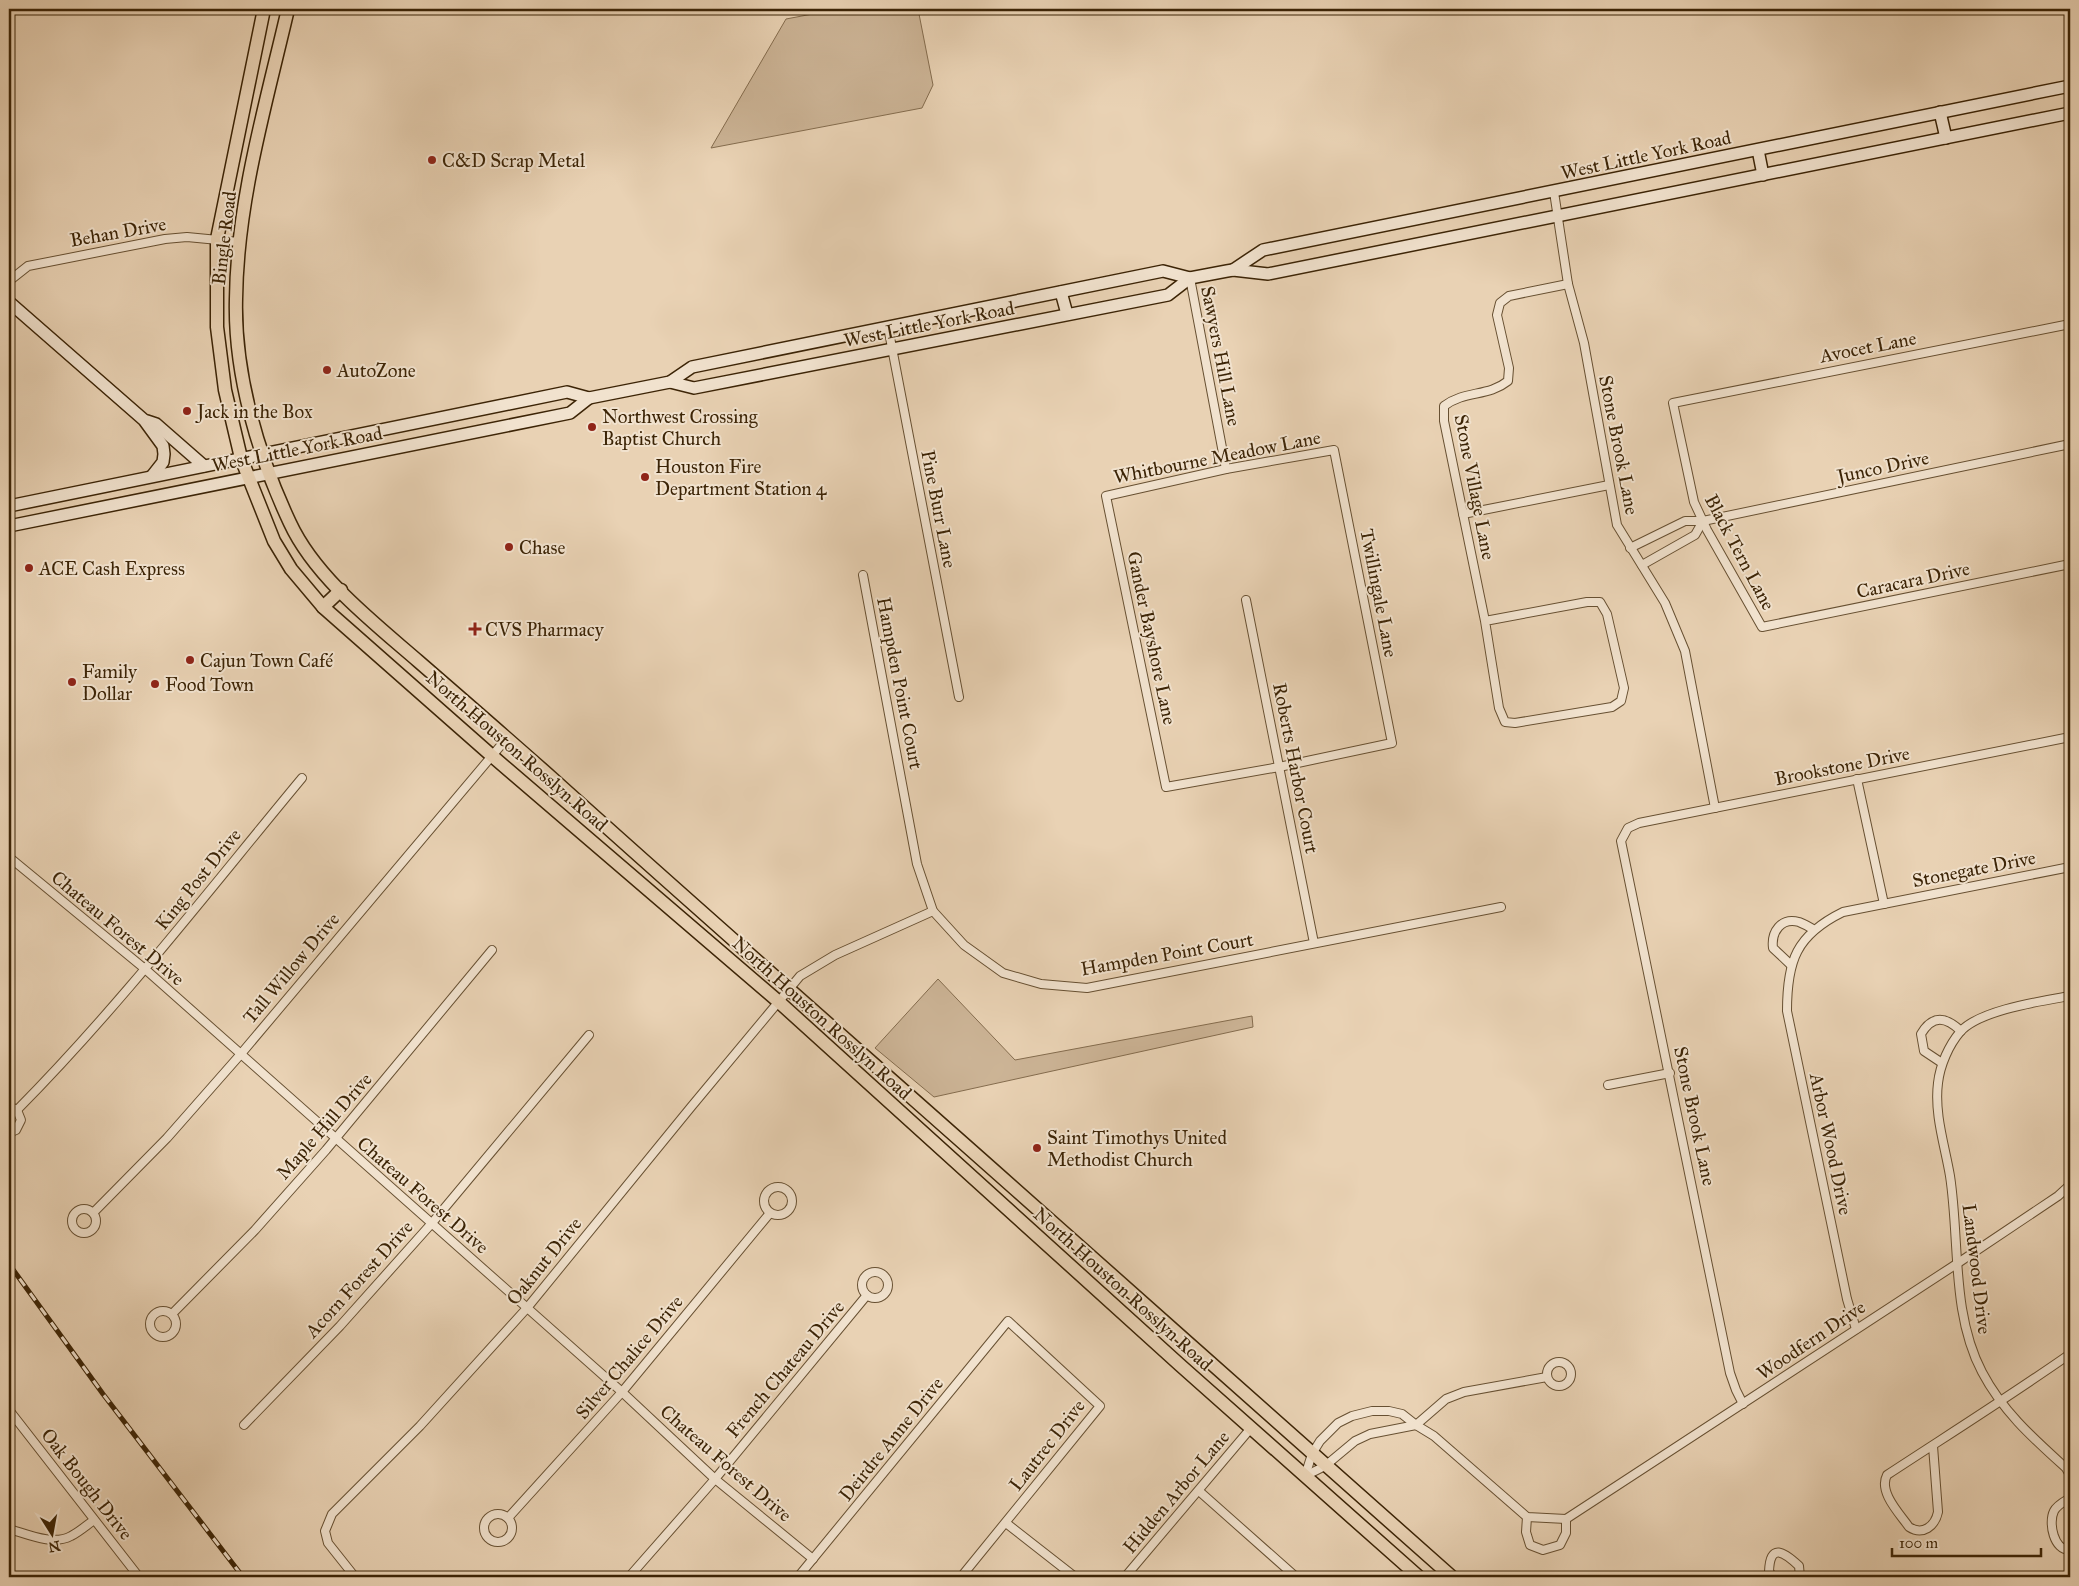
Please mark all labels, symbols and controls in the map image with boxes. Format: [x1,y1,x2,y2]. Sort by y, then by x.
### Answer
street label: West Little York Road [1559,126,1734,184]
place label: C&D Scrap Metal [442,149,586,172]
marker: C&D Scrap Metal [426,154,438,166]
street label: Bingle Road [207,189,242,286]
street label: Behan Drive [68,212,168,252]
street label: Sawyers Hill Lane [1196,284,1246,428]
street label: West Little York Road [842,296,1017,352]
street label: Avocet Lane [1817,326,1918,368]
place label: AutoZone [336,359,416,382]
marker: AutoZone [321,364,333,376]
street label: Stone Brook Lane [1594,373,1644,517]
place label: Jack in the Box [195,400,313,424]
marker: Jack in the Box [181,405,193,417]
place label: Northwest Crossing Baptist Church [602,405,758,450]
street label: Stone Village Lane [1449,412,1500,562]
street label: West Little York Road [210,421,385,477]
marker: Northwest Crossing Baptist Church [586,421,598,433]
street label: Whitbourne Meadow Lane [1112,426,1323,488]
street label: Junco Drive [1833,446,1931,489]
street label: Pine Burr Lane [916,448,962,570]
place label: Houston Fire Department Station 4 [655,455,827,500]
marker: Houston Fire Department Station 4 [639,471,651,483]
street label: Black Tern Lane [1700,490,1780,614]
street label: Twillingale Lane [1354,527,1403,659]
place label: Chase [519,536,565,559]
marker: Chase [503,541,515,553]
street label: Gander Bayshore Lane [1122,549,1182,727]
place label: ACE Cash Express [38,557,185,580]
street label: Caracara Drive [1854,557,1972,603]
marker: ACE Cash Express [23,562,35,574]
street label: Hampden Point Court [872,595,928,771]
place label: CVS Pharmacy [485,618,605,641]
marker: CVS Pharmacy [469,623,481,635]
place label: Cajun Town Café [200,649,333,672]
marker: Cajun Town Café [184,654,196,666]
place label: Family Dollar [82,660,138,705]
street label: North Houston Rosslyn Road [421,666,613,836]
place label: Food Town [165,673,254,696]
marker: Family Dollar [66,676,78,688]
marker: Food Town [149,678,161,690]
street label: Roberts Harbor Court [1268,681,1324,856]
street label: Brookstone Drive [1772,742,1912,790]
street label: King Post Drive [150,824,247,935]
street label: Stonegate Drive [1910,846,2038,893]
street label: Chateau Forest Drive [47,866,189,990]
street label: Tall Willow Drive [238,908,344,1028]
street label: Hampden Point Court [1079,927,1255,981]
street label: North Houston Rosslyn Road [728,931,917,1105]
street label: Stone Brook Lane [1669,1044,1721,1188]
street label: Maple Hill Drive [271,1068,377,1184]
street label: Arbor Wood Drive [1805,1070,1857,1217]
place label: Saint Timothys United Methodist Church [1047,1126,1228,1171]
street label: Chateau Forest Drive [353,1132,493,1258]
marker: Saint Timothys United Methodist Church [1031,1142,1043,1154]
street label: North Houston Rosslyn Road [1029,1202,1218,1376]
street label: Landwood Drive [1958,1203,1996,1336]
street label: Oaknut Drive [502,1212,586,1310]
street label: Acorn Forest Drive [300,1215,418,1343]
street label: Silver Chalice Drive [570,1290,688,1424]
street label: Woodfern Drive [1752,1295,1870,1385]
street label: French Chateau Drive [721,1296,849,1442]
street label: Deirdre Anne Drive [834,1372,948,1506]
street label: Lautrec Drive [1004,1395,1090,1495]
street label: Chateau Forest Drive [656,1400,796,1526]
street label: Oak Bough Drive [36,1424,138,1545]
street label: Hidden Arbor Lane [1118,1426,1234,1558]
north arrow [28,1508,78,1558]
scale bar [1892,1526,2040,1558]
text: 100 m [1899,1534,1939,1552]
text: N [47,1537,62,1556]

